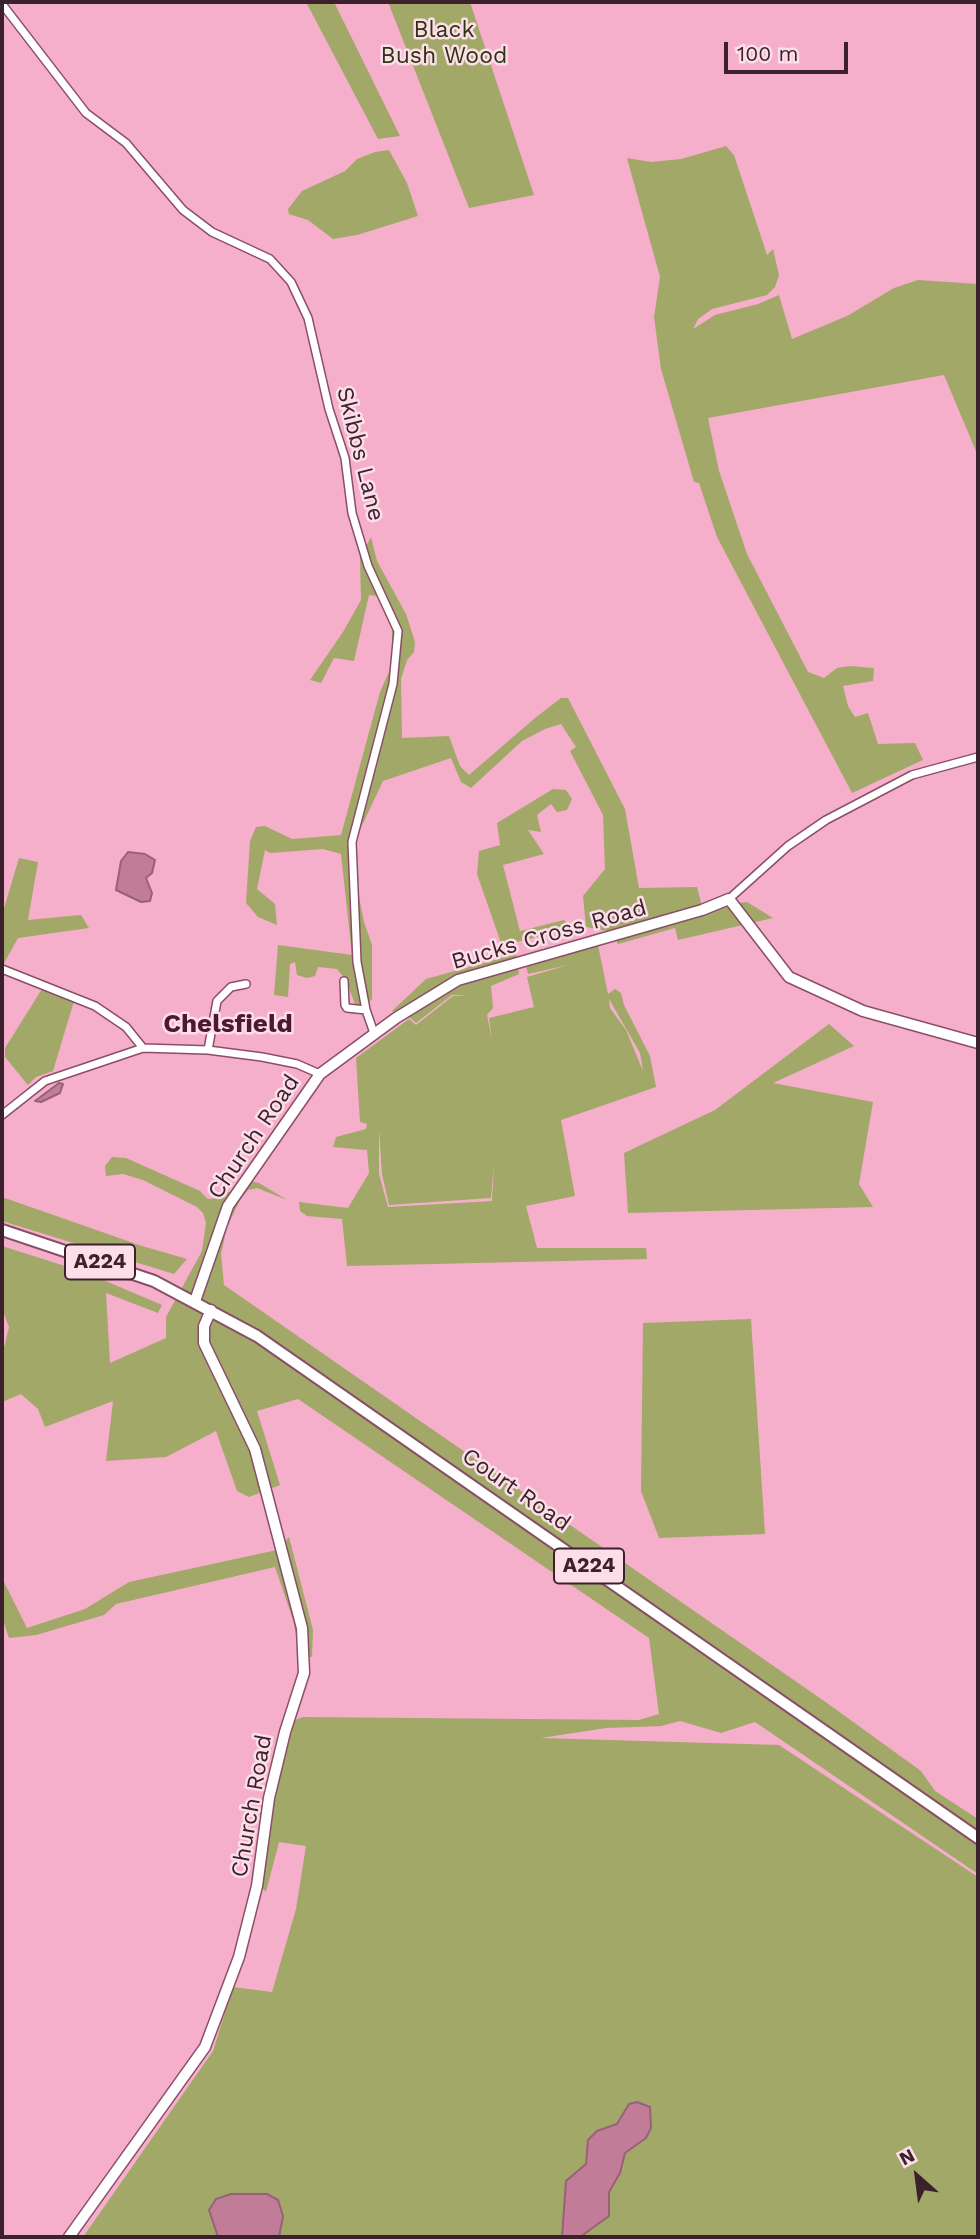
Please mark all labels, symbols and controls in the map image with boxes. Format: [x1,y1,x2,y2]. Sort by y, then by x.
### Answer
park label: Black Bush Wood [381,16,507,70]
scale bar [728,28,852,72]
text: 100 m [737,41,799,66]
street label: Skibbs Lane [330,384,390,524]
street label: Bucks Cross Road [448,894,650,976]
district label: Chelsfield [163,1008,293,1040]
street label: Church Road [202,1069,306,1205]
road number: A224 [65,1244,135,1280]
street label: Court Road [456,1443,576,1537]
road number: A224 [554,1548,624,1584]
street label: Church Road [226,1733,278,1879]
north arrow [882,2141,952,2211]
text: N [895,2144,919,2170]

